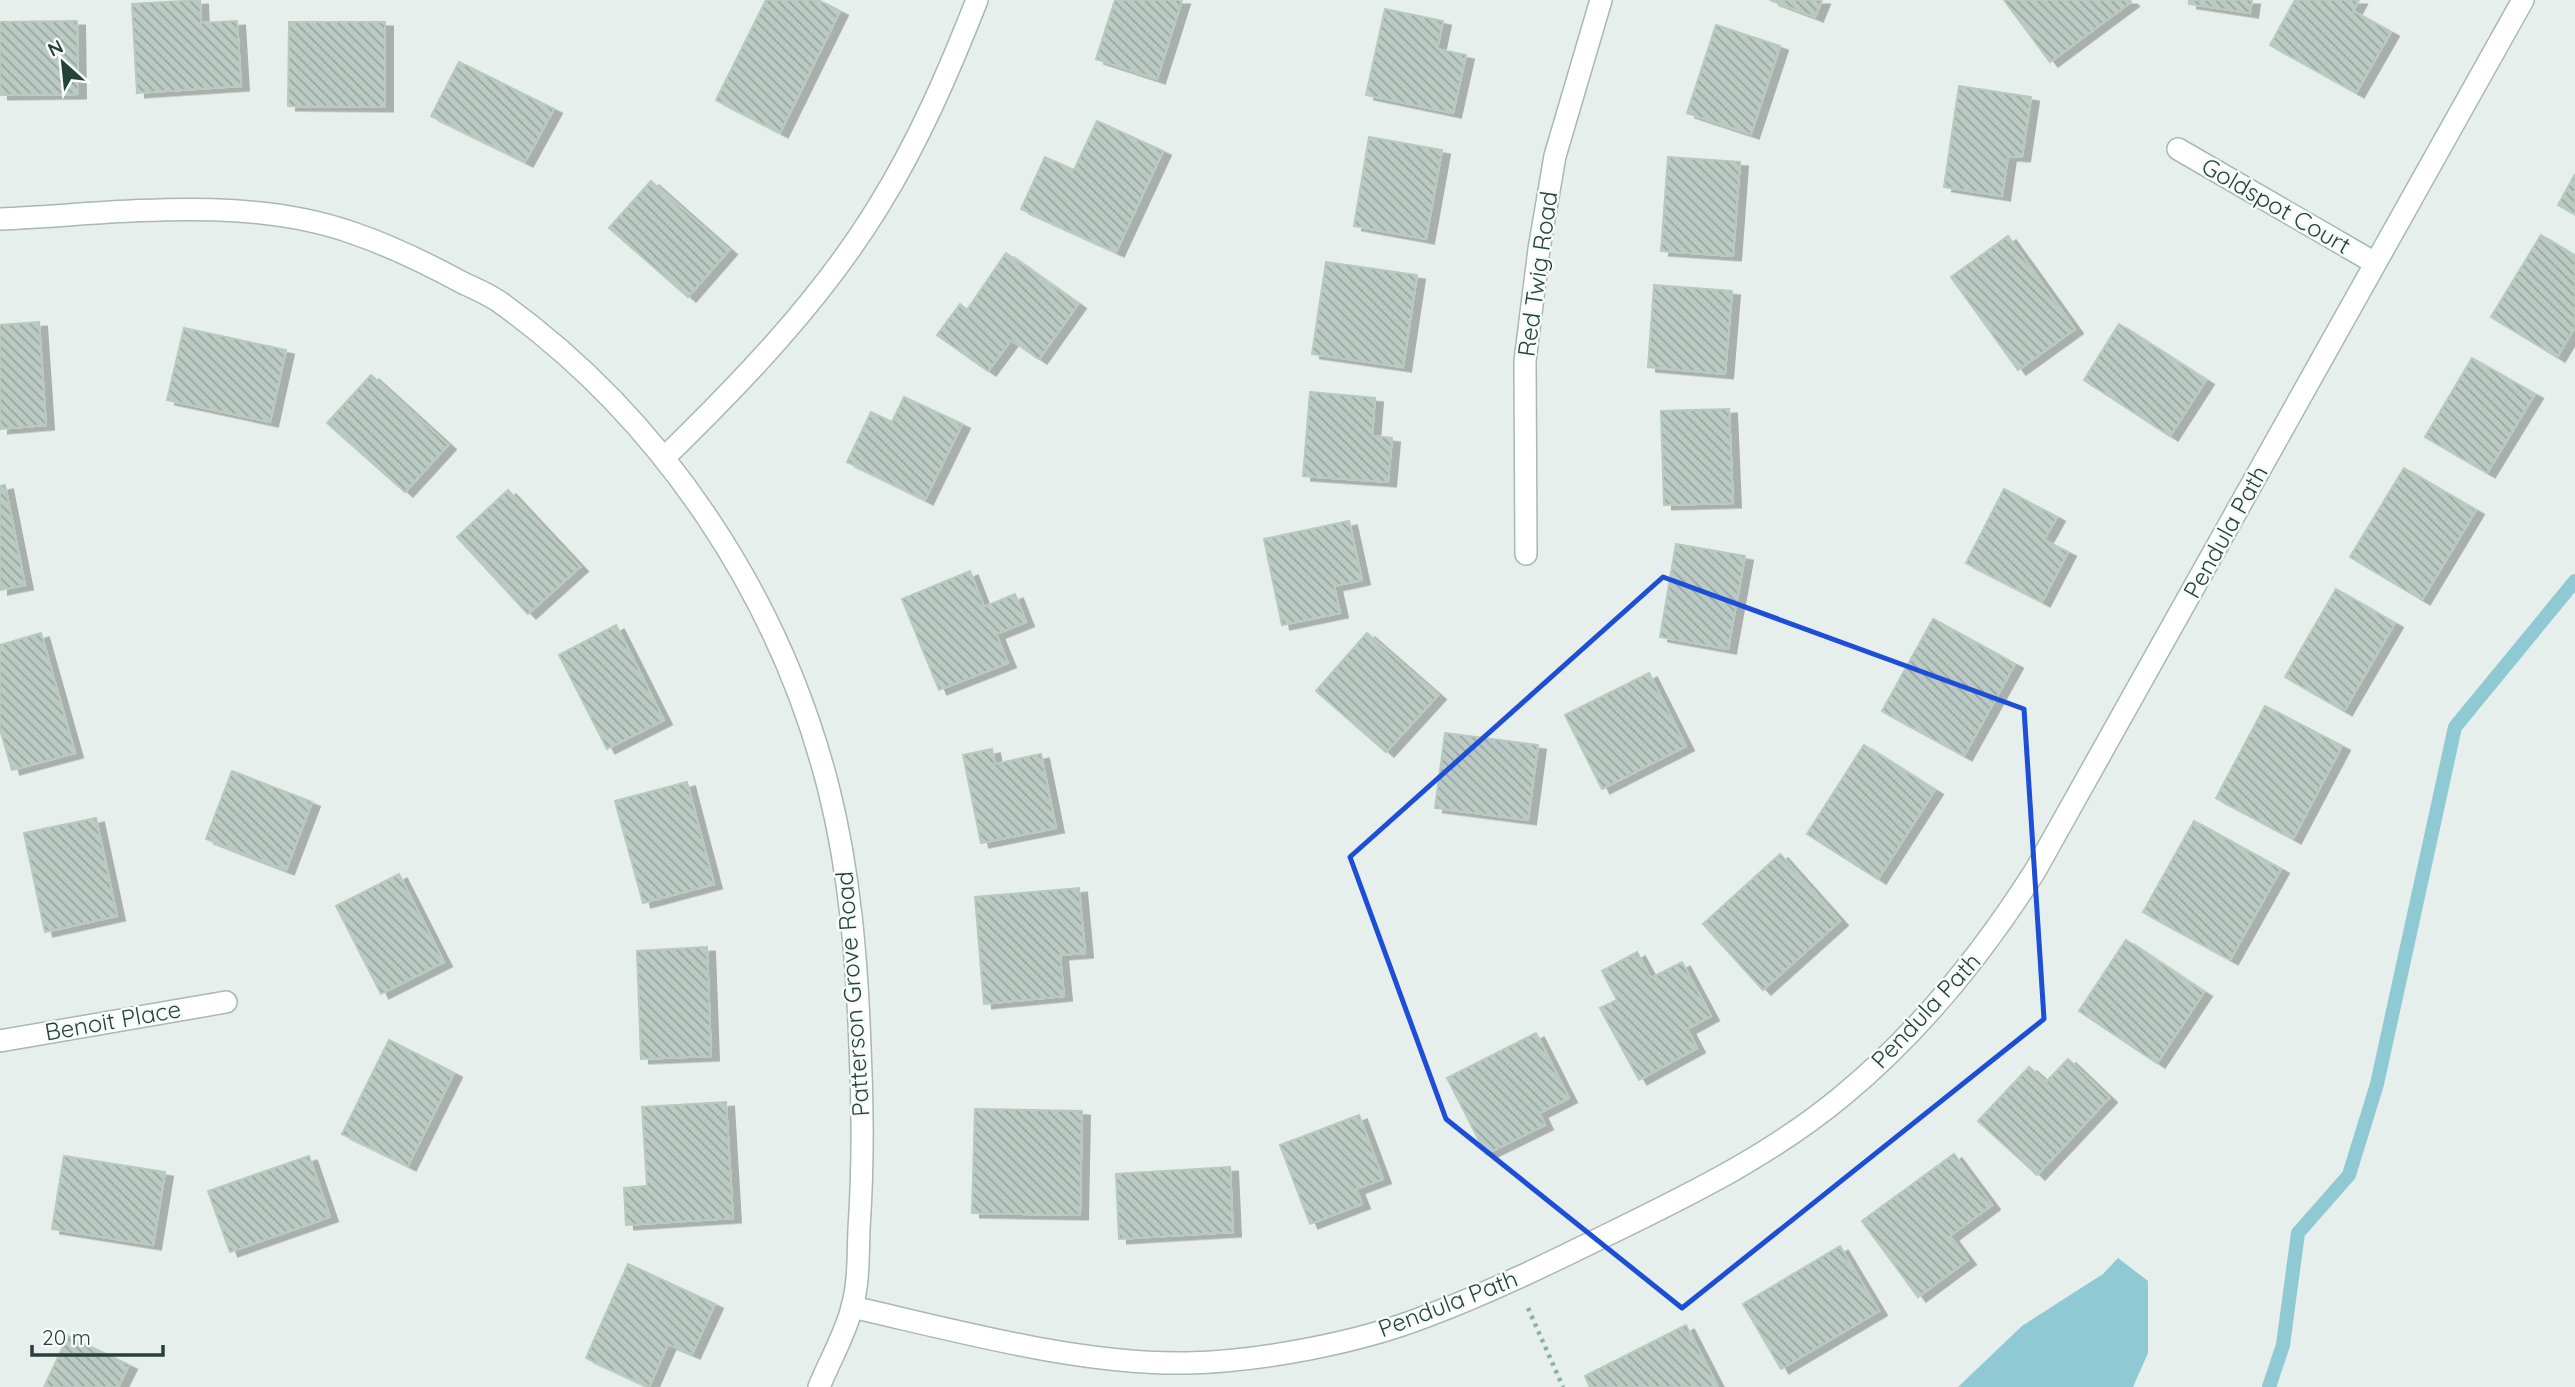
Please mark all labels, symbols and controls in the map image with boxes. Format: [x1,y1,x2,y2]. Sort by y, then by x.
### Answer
north arrow [28,28,98,98]
text: N [44,34,67,62]
street label: Goldspot Court [2197,150,2356,260]
street label: Red Twig Road [1511,189,1563,358]
street label: Pendula Path [2176,460,2274,603]
street label: Patterson Grove Road [828,870,876,1118]
street label: Pendula Path [1864,946,1986,1074]
street label: Benoit Place [42,993,183,1047]
street label: Pendula Path [1374,1263,1522,1343]
scale bar [32,1314,163,1358]
text: 20 m [42,1324,91,1350]

